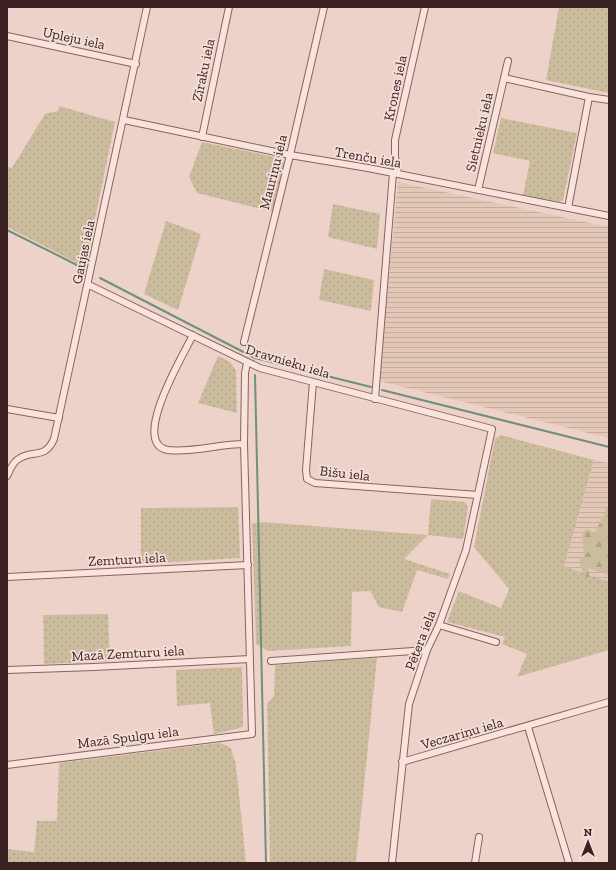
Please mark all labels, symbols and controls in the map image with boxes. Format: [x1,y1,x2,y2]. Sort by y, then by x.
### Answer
street label: Upleju iela [41,24,107,53]
street label: Zīraku iela [189,37,218,103]
street label: Krones iela [380,53,411,123]
street label: Sietnieku iela [462,91,497,173]
street label: Mauriņu iela [256,133,291,211]
street label: Trenču iela [333,143,403,172]
street label: Gaujas iela [68,218,99,286]
street label: Dravnieku iela [244,341,332,382]
street label: Bišu iela [319,462,371,485]
street label: Zemturu iela [88,549,166,570]
street label: Pētera iela [401,608,440,673]
street label: Mazā Zemturu iela [71,642,185,665]
street label: Veczariņu iela [418,714,505,754]
street label: Mazā Spulgu iela [76,723,180,752]
north arrow [568,822,608,862]
text: N [584,826,593,839]

